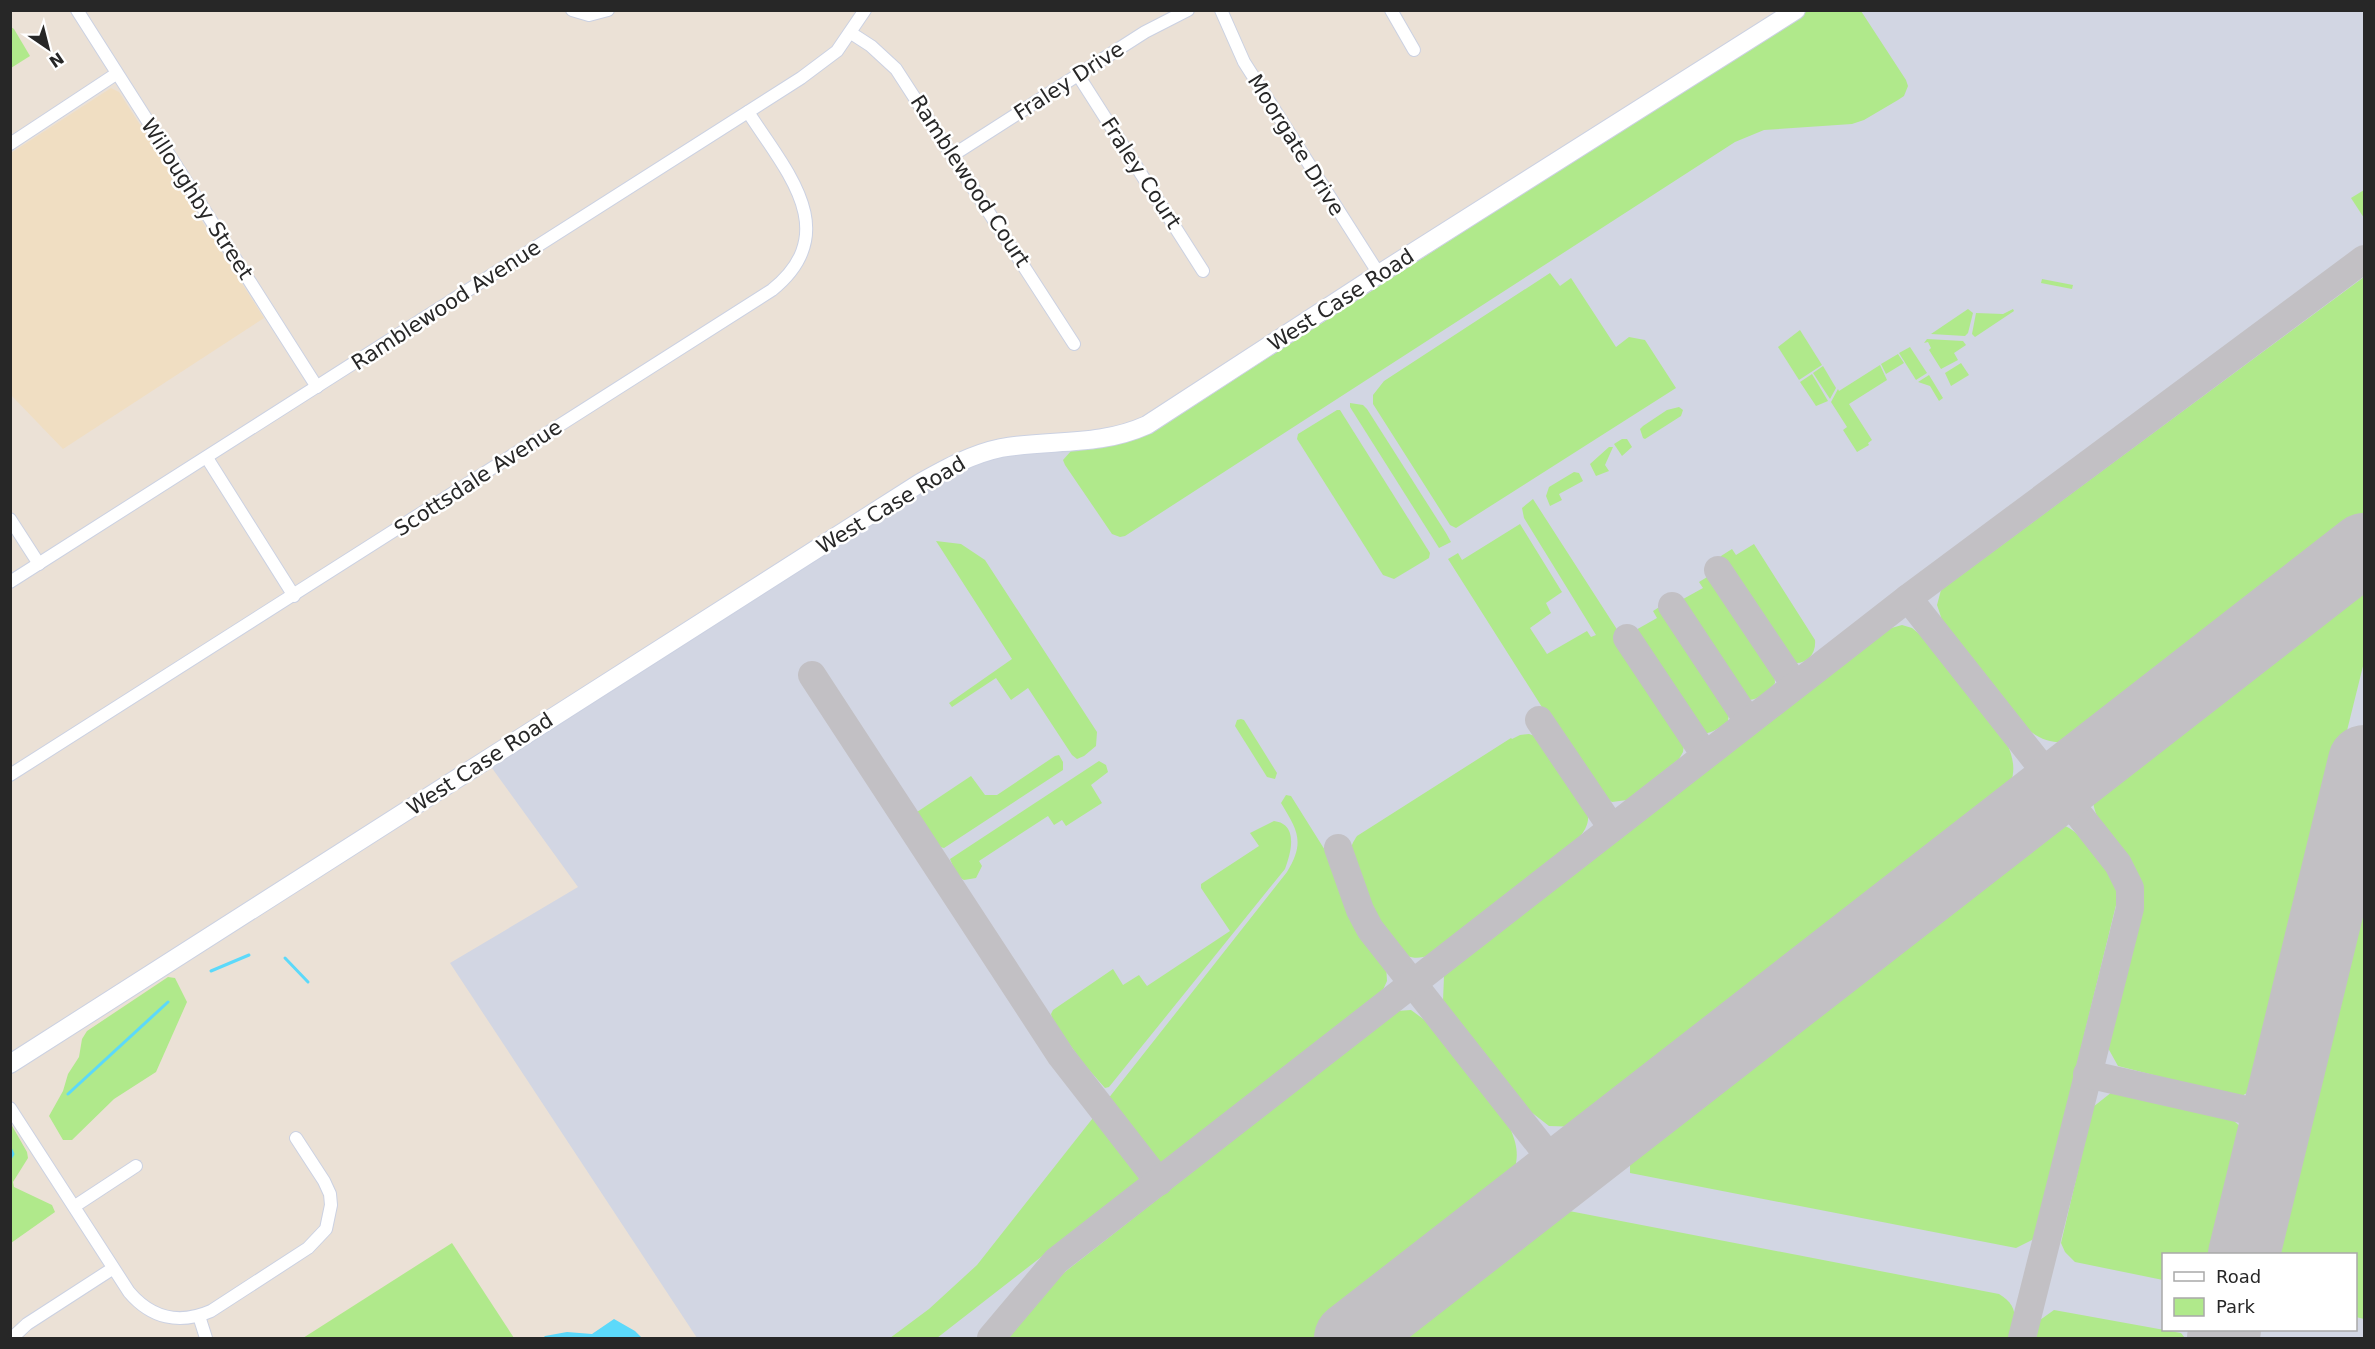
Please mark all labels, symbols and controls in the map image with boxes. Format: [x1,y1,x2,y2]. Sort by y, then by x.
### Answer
north arrow [18,18,78,78]
street label: Fraley Drive [1010,37,1128,125]
text: N [45,48,67,71]
street label: Moorgate Drive [1243,70,1349,220]
street label: Ramblewood Court [905,91,1035,271]
street label: Fraley Court [1096,113,1186,233]
street label: Willoughby Street [136,114,258,284]
street label: Ramblewood Avenue [347,235,545,375]
street label: West Case Road [1264,244,1418,356]
street label: Scottsdale Avenue [390,415,566,541]
street label: West Case Road [812,451,970,559]
street label: West Case Road [403,708,557,820]
legend [2162,1253,2357,1331]
text: Road [2216,1266,2261,1287]
text: Park [2216,1296,2255,1317]

